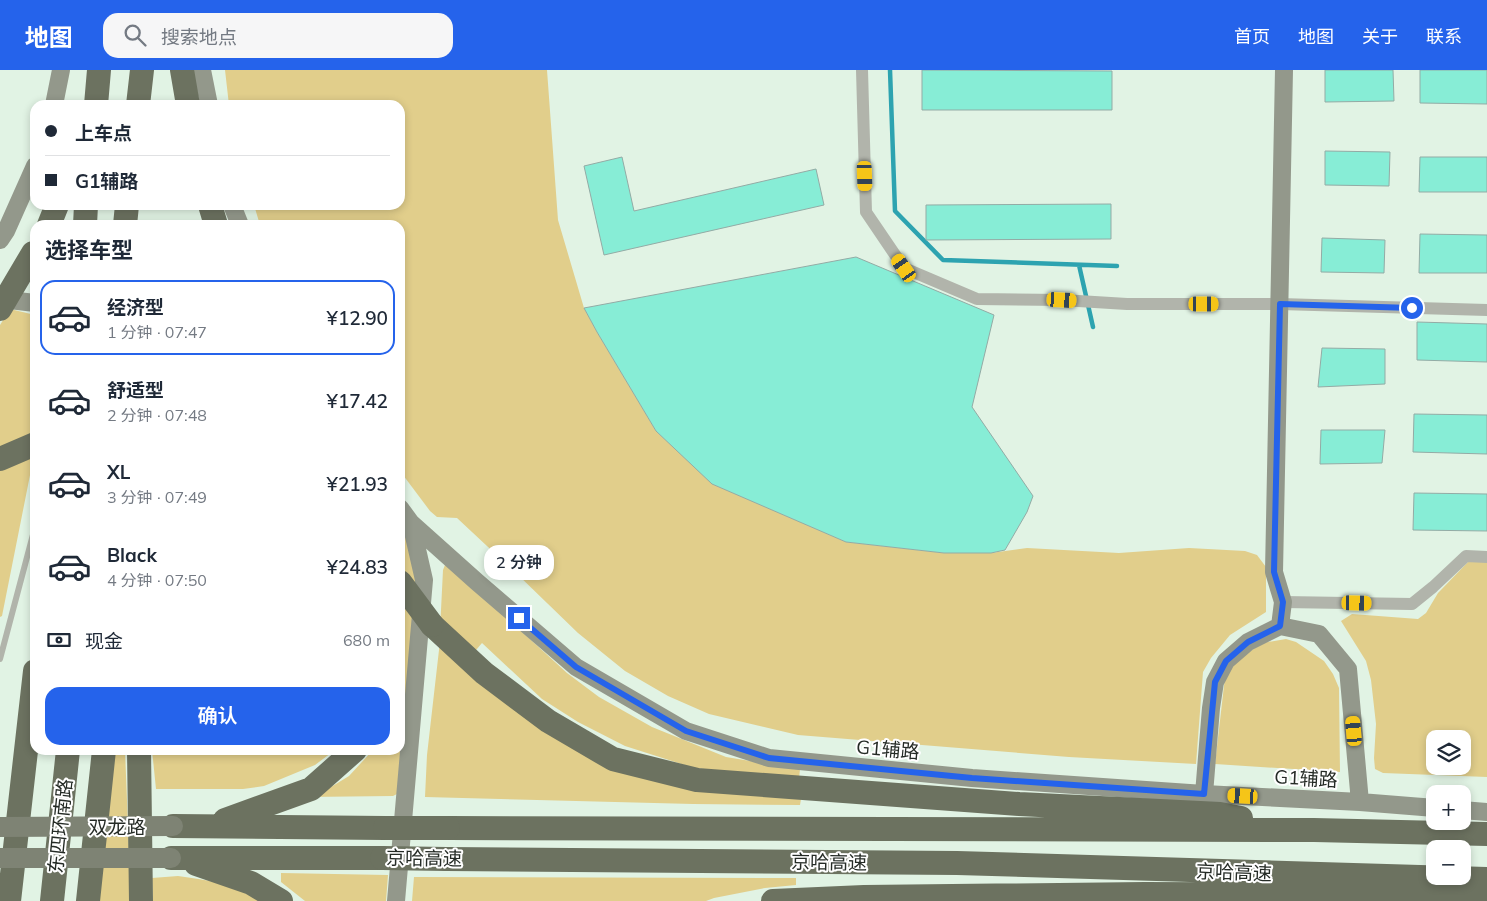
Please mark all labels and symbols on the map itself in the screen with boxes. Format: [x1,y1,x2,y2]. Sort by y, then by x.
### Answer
car [856,161,873,191]
car [889,251,918,285]
car [1046,292,1077,308]
car [1189,297,1219,312]
route start [1401,297,1423,319]
callout: 2 分钟 [484,546,554,580]
car [1341,595,1372,611]
route end [508,607,530,629]
car [1345,715,1362,747]
street label: G1辅路 [855,734,921,764]
street label: G1辅路 [1274,764,1338,792]
street label: 东四环南路 [43,777,77,875]
car [1227,788,1258,804]
street label: 双龙路 [88,815,146,839]
street label: 京哈高速 [386,845,462,871]
street label: 京哈高速 [791,849,867,875]
street label: 京哈高速 [1196,859,1272,885]

